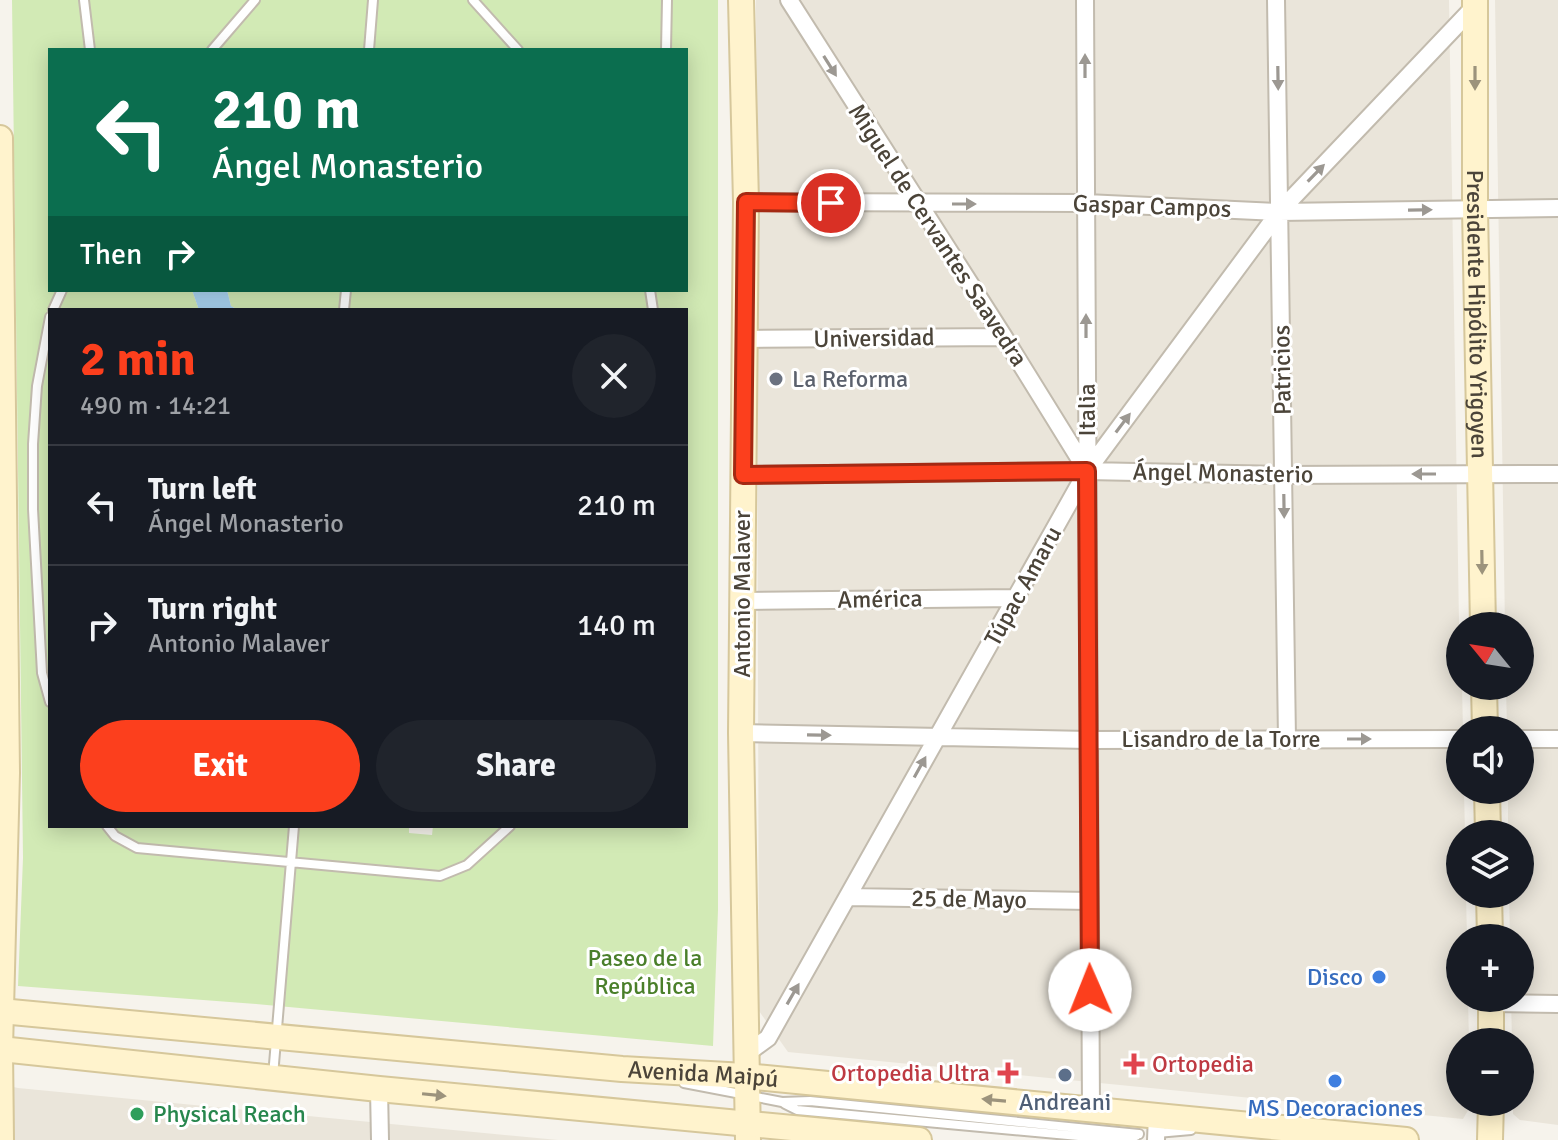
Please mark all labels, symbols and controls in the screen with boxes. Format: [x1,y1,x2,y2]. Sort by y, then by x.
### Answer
one-way arrow [1079,53,1092,78]
one-way arrow [823,55,837,77]
one-way arrow [1271,66,1284,91]
one-way arrow [1469,66,1481,91]
text: 210 m [212,75,360,144]
icon: left [80,80,184,184]
street label: Miguel de Cervantes Saavedra [842,98,1034,372]
text: Ángel Monasterio [212,144,483,189]
one-way arrow [1306,164,1324,183]
pin [797,169,865,237]
street label: Presidente Hipólito Yrigoyen [1460,169,1495,459]
icon: arrive [809,181,853,225]
street label: Gaspar Campos [1072,188,1232,224]
one-way arrow [952,198,977,210]
one-way arrow [1408,203,1433,216]
icon: right [158,232,202,276]
text: Then [80,236,142,273]
one-way arrow [1080,313,1092,338]
street label: Universidad [813,322,935,354]
street label: Patricios [1266,325,1298,415]
text: 2 min [80,330,196,389]
button: close [572,334,656,418]
place label: La Reforma [792,364,908,394]
marker: La Reforma [767,370,785,388]
street label: Italia [1072,383,1102,437]
text: 490 m · 14:21 [80,390,231,422]
one-way arrow [1114,413,1130,433]
street label: Ángel Monasterio [1132,456,1314,490]
one-way arrow [1411,468,1436,480]
text: Turn left [148,471,257,508]
icon: left [80,483,124,527]
text: 210 m [577,487,656,524]
one-way arrow [1277,494,1290,519]
text: Ángel Monasterio [148,508,344,540]
street label: Antonio Malaver [727,510,757,678]
street label: Túpac Amaru [978,521,1068,651]
one-way arrow [1476,550,1488,575]
street label: América [837,583,923,615]
text: Turn right [148,591,277,628]
icon: right [80,603,124,647]
text: 140 m [577,607,656,644]
north arrow [1446,612,1534,700]
map controls [1446,612,1534,1116]
text: Antonio Malaver [148,628,330,660]
button: sound [1446,716,1534,804]
button: Exit [80,720,360,812]
button: Share [376,720,656,812]
street label: Lisandro de la Torre [1121,724,1321,754]
one-way arrow [807,728,832,741]
one-way arrow [1347,733,1372,745]
one-way arrow [912,756,926,778]
button: layers [1446,820,1534,908]
street label: 25 de Mayo [911,883,1027,915]
button: + [1446,924,1534,1012]
park label: Paseo de la República [588,943,702,1001]
position arrow [1048,948,1132,1032]
place label: Disco [1307,962,1363,992]
marker: Disco [1370,968,1388,986]
one-way arrow [786,983,800,1005]
button: − [1446,1028,1534,1116]
place label: Ortopedia [1152,1049,1254,1079]
marker: Ortopedia [1123,1053,1145,1075]
street label: Avenida Maipú [627,1054,780,1094]
place label: Ortopedia Ultra [831,1058,990,1088]
marker: Ortopedia Ultra [997,1062,1019,1084]
marker: Andreani [1056,1066,1074,1084]
marker: MS Decoraciones [1326,1072,1344,1090]
place label: Andreani [1019,1087,1111,1117]
one-way arrow [422,1088,447,1101]
one-way arrow [981,1093,1006,1106]
place label: MS Decoraciones [1247,1093,1423,1123]
place label: Physical Reach [153,1099,306,1129]
marker: Physical Reach [128,1105,146,1123]

